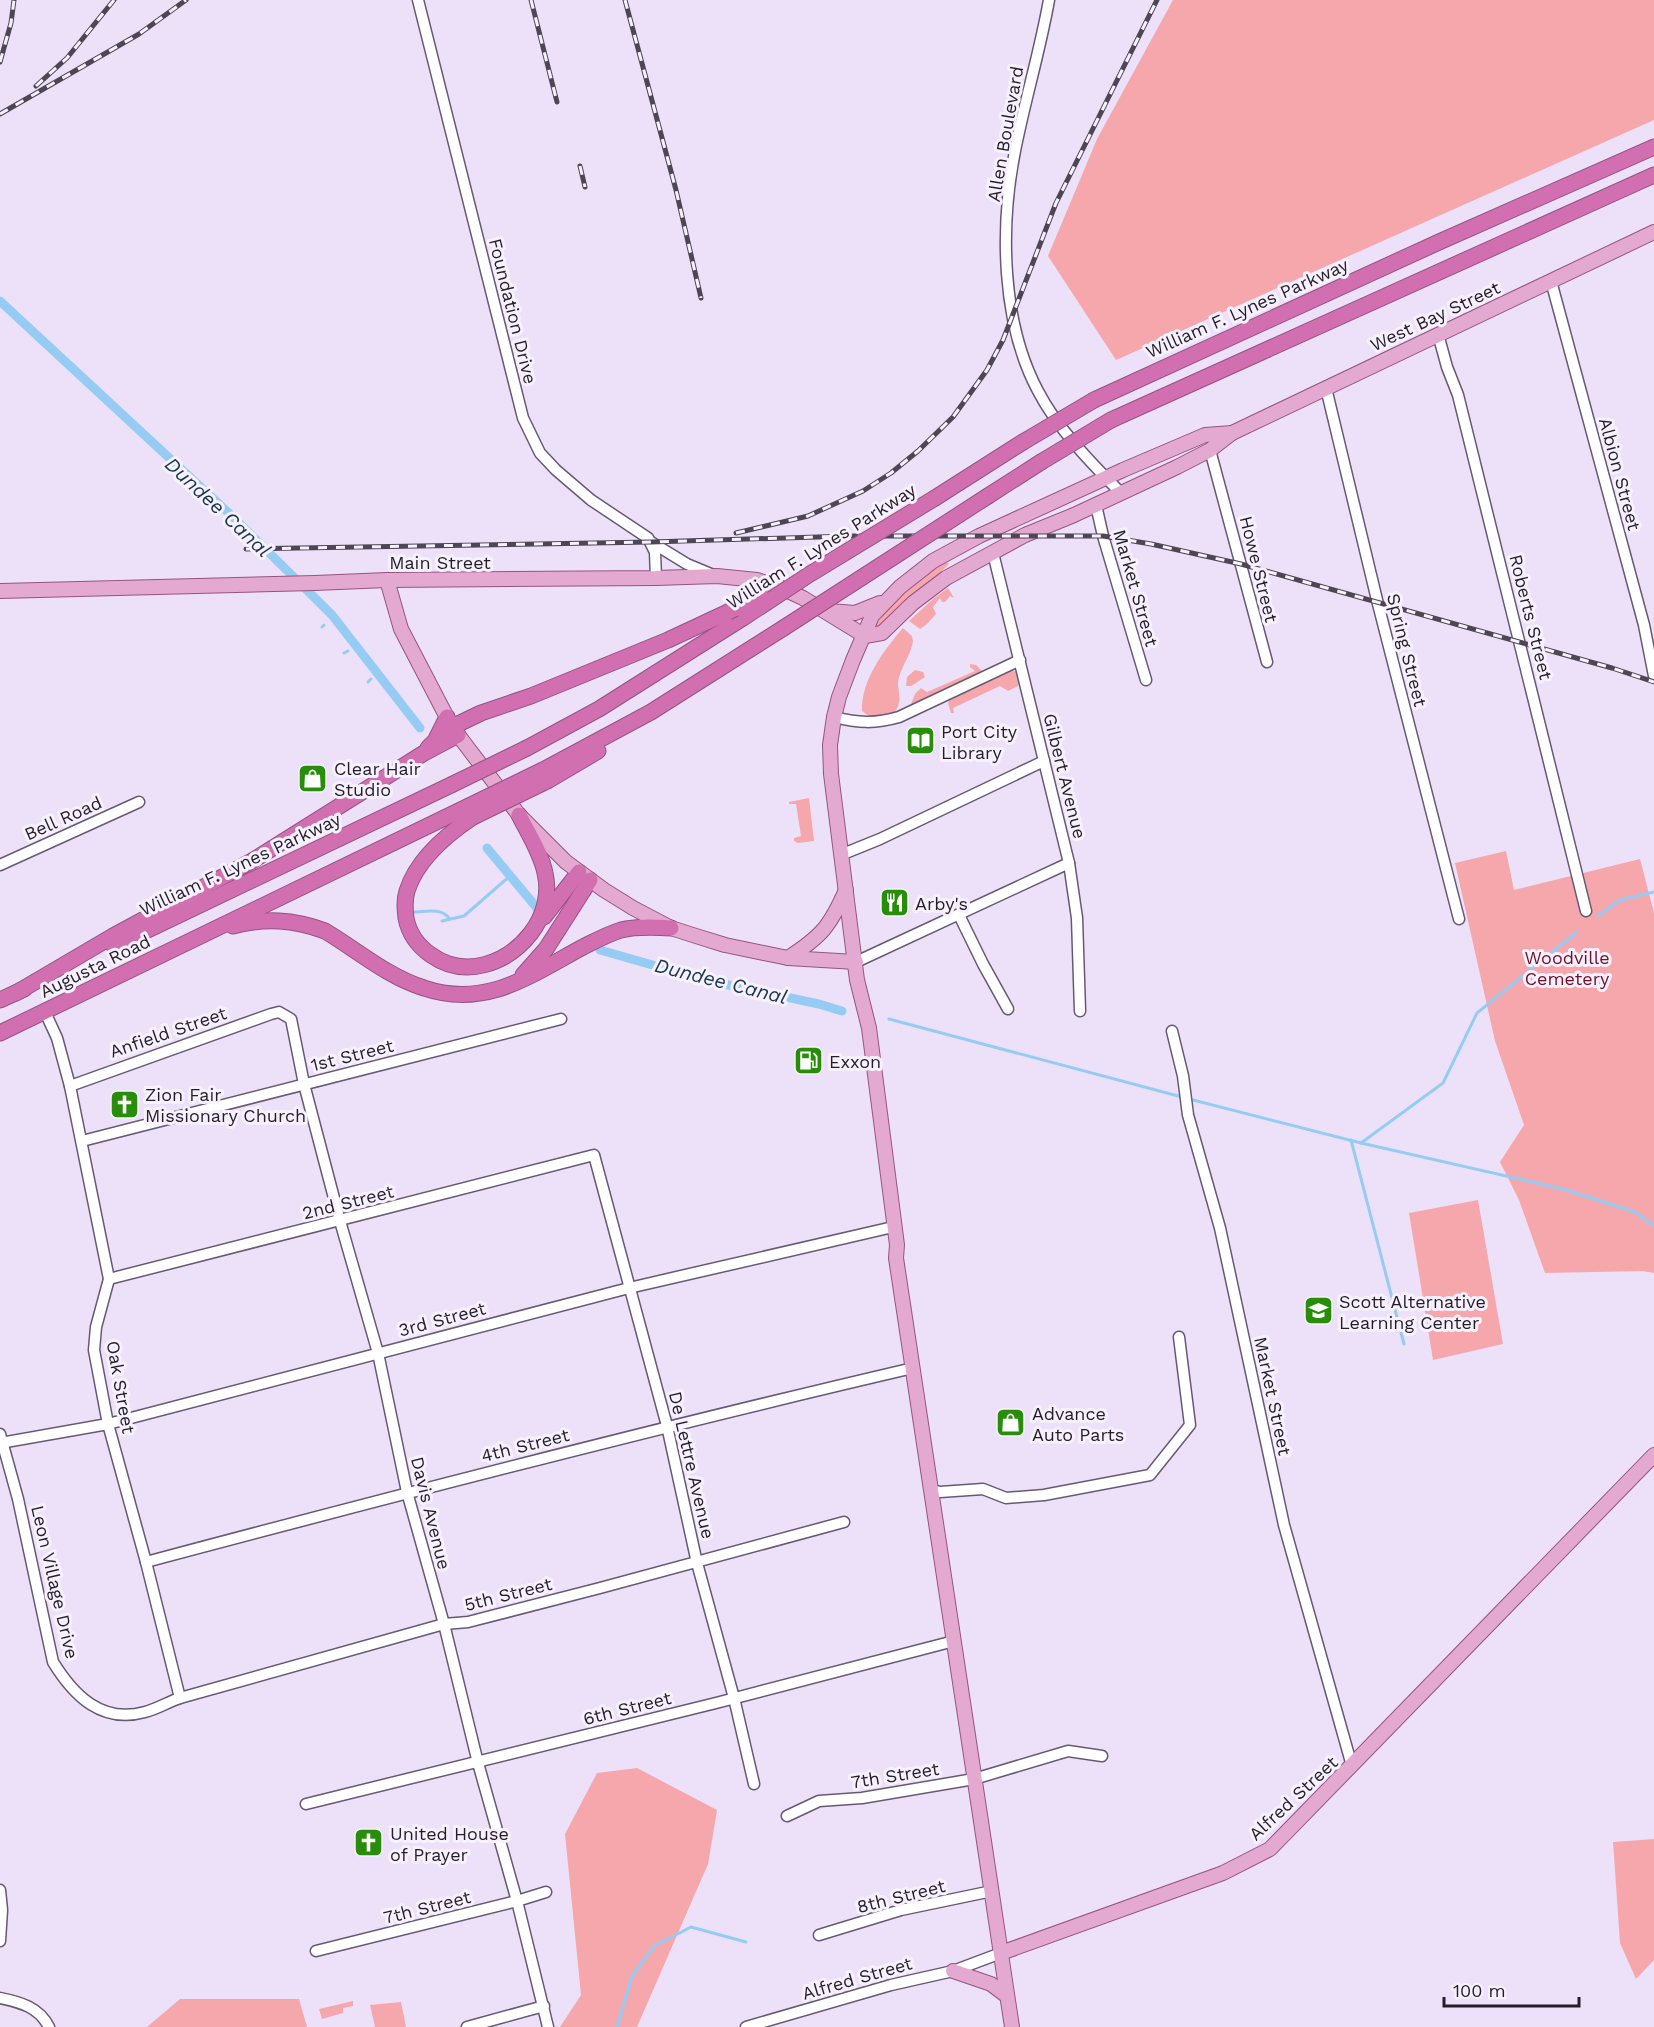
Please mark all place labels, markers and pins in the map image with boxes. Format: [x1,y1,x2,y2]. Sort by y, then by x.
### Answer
place label: Port City Library [941,721,1018,763]
library icon: Port City Library [904,725,936,757]
place label: Clear Hair Studio [334,758,421,800]
shop icon: Clear Hair Studio [297,762,329,794]
restaurant icon: Arby's [878,887,910,919]
place label: Arby's [915,893,968,914]
fuel station icon: Exxon [792,1045,824,1077]
place label: Exxon [829,1051,881,1072]
place label: Zion Fair Missionary Church [145,1084,306,1126]
church icon: Zion Fair Missionary Church [108,1088,140,1120]
place label: Scott Alternative Learning Center [1339,1291,1486,1333]
school or university icon: Scott Alternative Learning Center [1302,1295,1334,1327]
place label: Advance Auto Parts [1032,1403,1124,1445]
shop icon: Advance Auto Parts [995,1407,1027,1439]
place label: United House of Prayer [390,1823,509,1865]
church icon: United House of Prayer [353,1827,385,1859]

